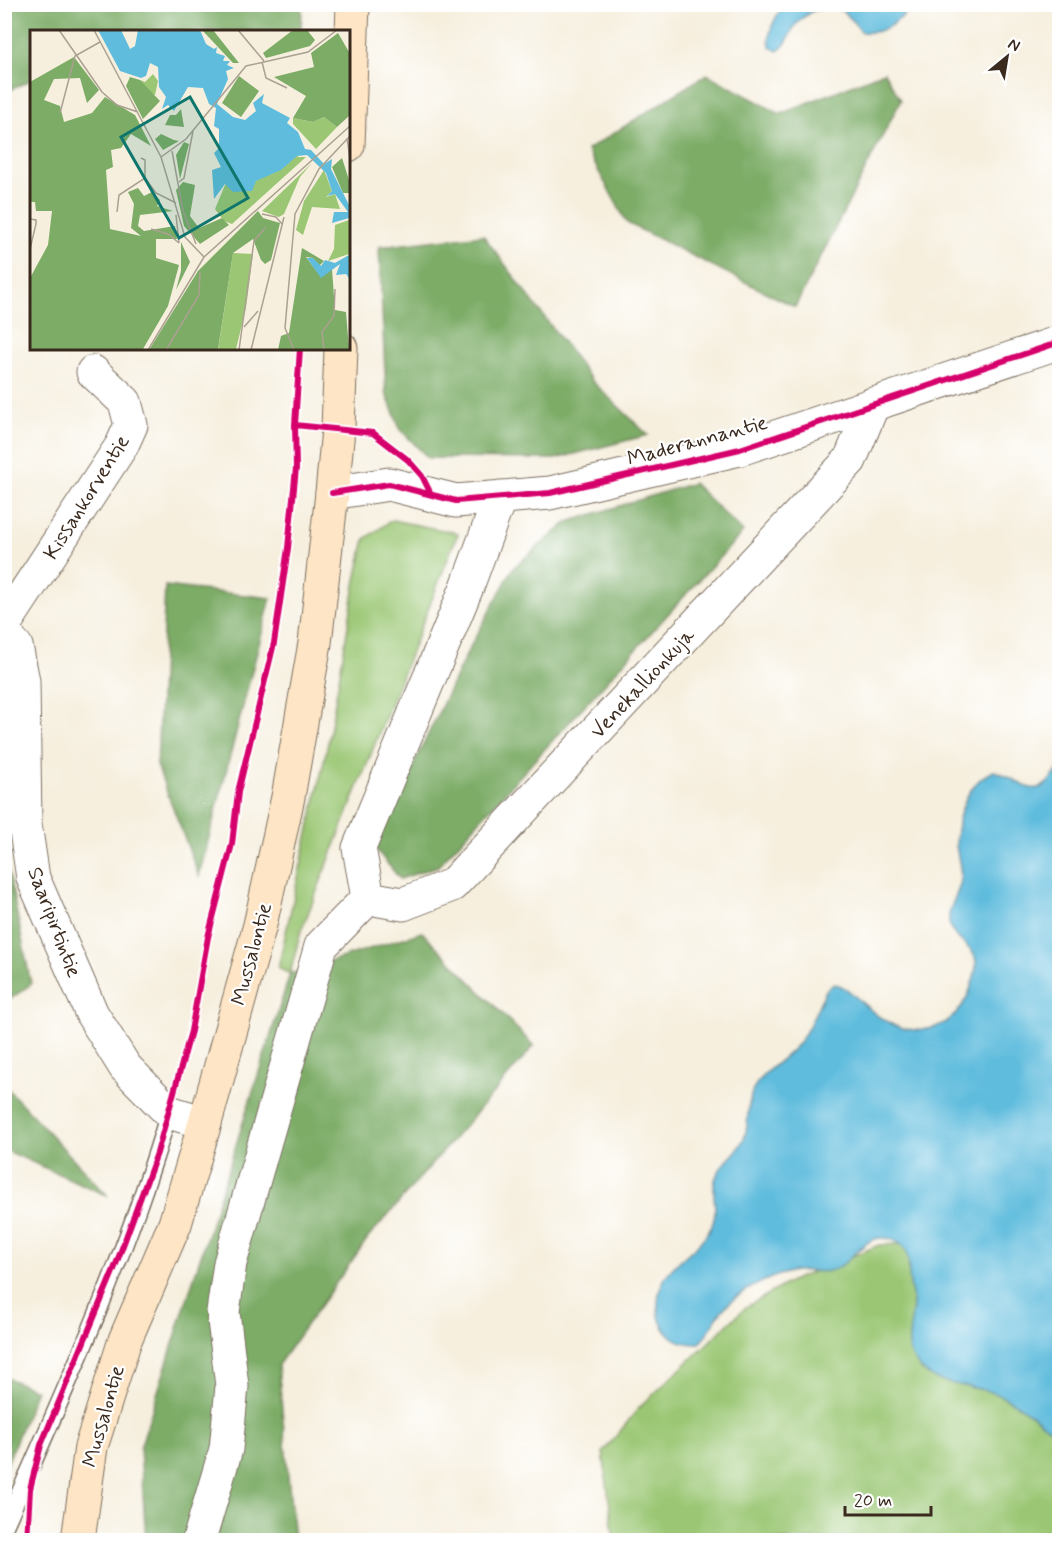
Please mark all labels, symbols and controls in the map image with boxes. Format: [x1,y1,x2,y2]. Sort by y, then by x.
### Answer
north arrow [977,27,1037,87]
inset map [30,30,350,350]
text: N [1004,34,1024,57]
street label: Maderannantie [624,409,771,473]
street label: Kissankorventie [37,430,136,565]
street label: Venekallionkuja [584,622,701,745]
street label: Saaripirtintie [20,863,88,982]
street label: Mussalontie [225,900,279,1009]
street label: Mussalontie [76,1362,132,1471]
scale bar [845,1479,930,1517]
text: 20 m [854,1489,892,1513]

